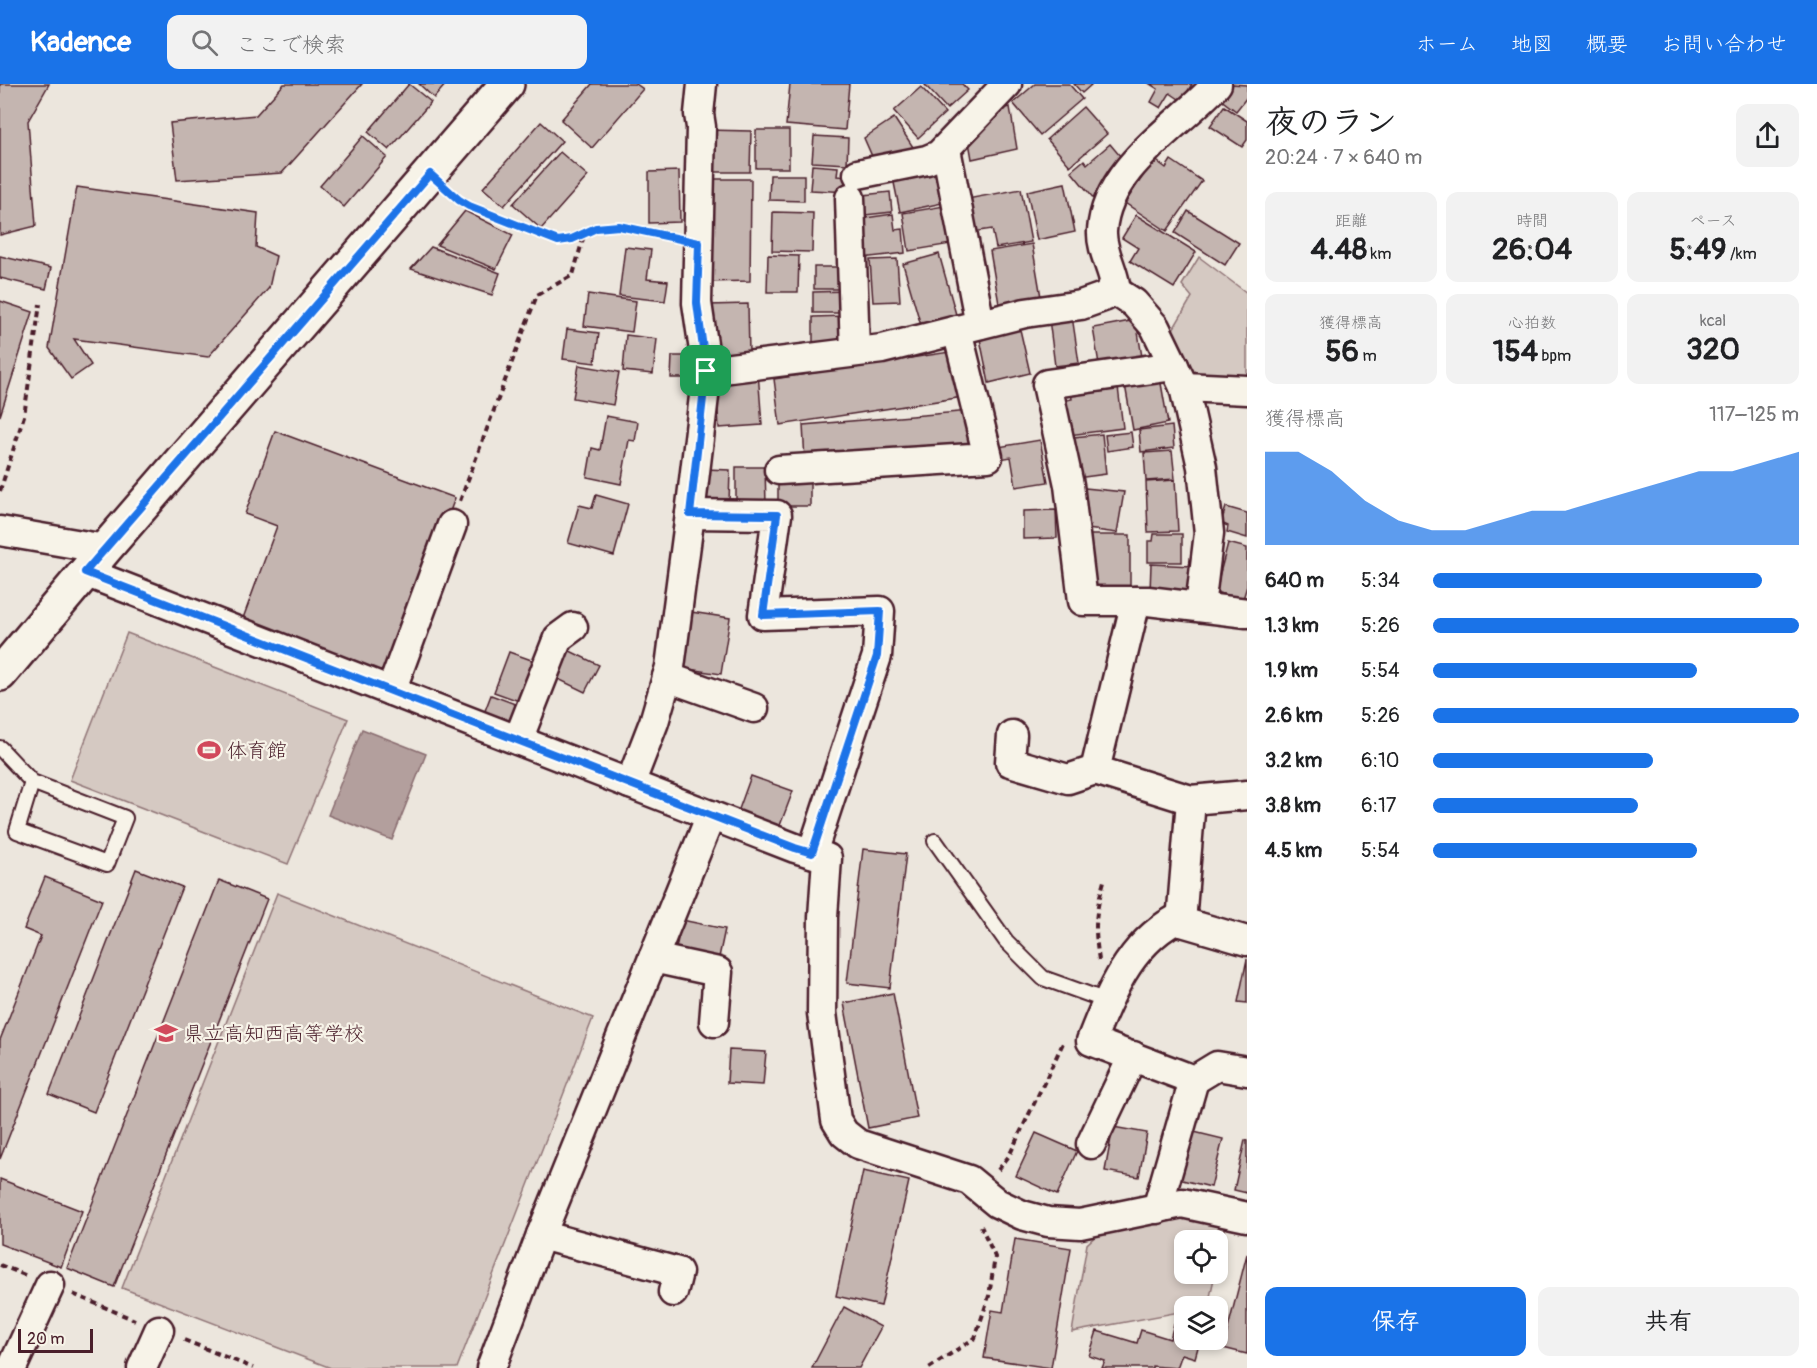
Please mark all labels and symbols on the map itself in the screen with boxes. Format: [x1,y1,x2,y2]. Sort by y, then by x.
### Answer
pin [680,345,731,396]
sports icon: 体育館 [196,737,222,763]
place label: 体育館 [227,738,287,763]
school or university icon: 県立高知西高等学校 [153,1020,179,1046]
place label: 県立高知西高等学校 [184,1021,364,1046]
scale bar [18,1326,93,1354]

